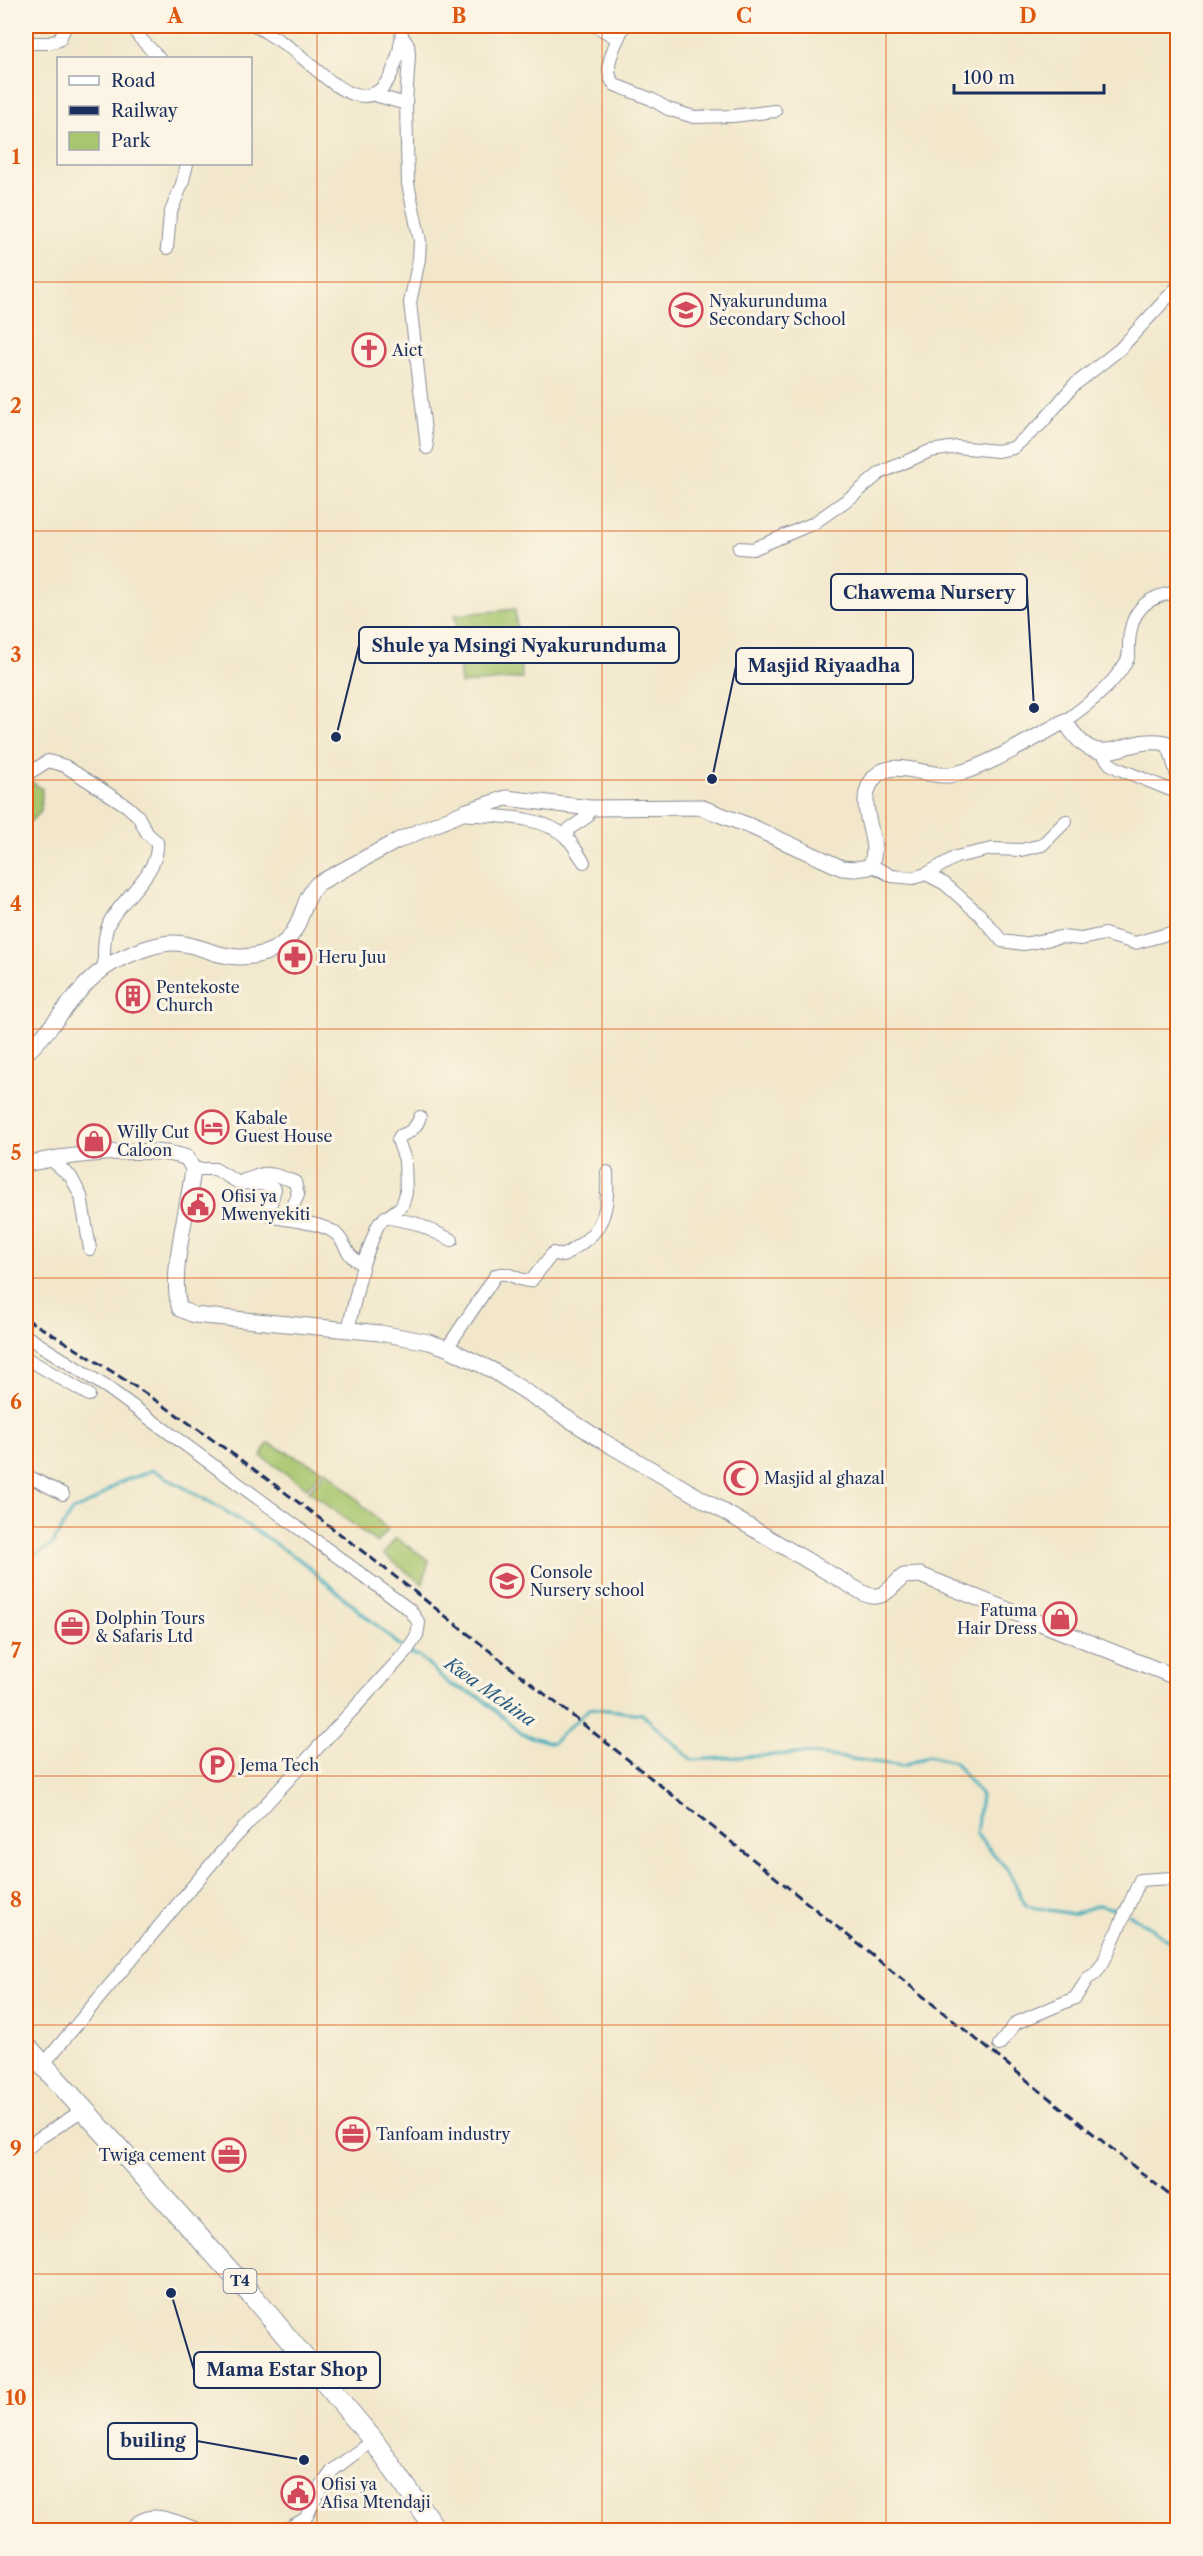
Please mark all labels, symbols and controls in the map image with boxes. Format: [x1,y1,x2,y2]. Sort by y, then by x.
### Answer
text: A [166,4,183,28]
text: B [452,4,467,28]
text: C [736,4,752,28]
text: D [1019,4,1037,28]
legend [57,57,252,165]
scale bar [954,57,1104,95]
text: 100 m [963,67,1015,89]
text: Road [111,70,156,92]
text: Railway [111,100,179,122]
text: Park [111,130,152,152]
text: 1 [12,145,21,169]
place label: Nyakurunduma Secondary School [709,291,846,329]
school or university icon: Nyakurunduma Secondary School [668,292,704,328]
church icon: Aict [351,332,387,368]
place label: Aict [391,340,423,360]
text: 2 [10,394,22,418]
callout: Chawema Nursery [831,574,1027,610]
text: Chawema Nursery [843,582,1016,604]
callout: Shule ya Msingi Nyakurunduma [359,627,679,663]
text: Shule ya Msingi Nyakurunduma [371,635,667,657]
text: 3 [10,643,22,667]
callout: Masjid Riyaadha [736,648,913,684]
text: Masjid Riyaadha [747,655,901,677]
text: 4 [10,892,22,916]
pharmacy icon: Heru Juu [277,939,313,975]
place label: Heru Juu [318,947,387,967]
place label: Pentekoste Church [156,977,240,1015]
building icon: Pentekoste Church [115,978,151,1014]
place label: Kabale Guest House [235,1108,332,1146]
hotel icon: Kabale Guest House [194,1109,230,1145]
place label: Willy Cut Caloon [116,1122,190,1160]
shop icon: Willy Cut Caloon [76,1123,112,1159]
text: 5 [10,1141,22,1165]
place label: Ofisi ya Mwenyekiti [221,1186,310,1224]
public building icon: Ofisi ya Mwenyekiti [180,1187,216,1223]
text: 6 [10,1390,22,1414]
mosque icon: Masjid al ghazal [723,1460,759,1496]
place label: Masjid al ghazal [764,1468,885,1488]
place label: Console Nursery school [530,1562,645,1600]
school or university icon: Console Nursery school [489,1563,525,1599]
place label: Fatuma Hair Dress [957,1600,1038,1638]
shop icon: Fatuma Hair Dress [1042,1601,1078,1637]
place label: Dolphin Tours & Safaris Ltd [95,1608,205,1646]
office icon: Dolphin Tours & Safaris Ltd [54,1609,90,1645]
text: 7 [11,1639,22,1663]
water label: Kwa Mchina [439,1651,540,1732]
parking icon: Jema Tech [199,1747,235,1783]
place label: Jema Tech [237,1755,319,1775]
text: 8 [10,1888,22,1912]
office icon: Tanfoam industry [335,2116,371,2152]
place label: Tanfoam industry [376,2124,512,2144]
text: 9 [10,2137,22,2161]
office icon: Twiga cement [211,2137,247,2173]
place label: Twiga cement [99,2145,206,2165]
road number: T4 [224,2269,256,2293]
callout: Mama Estar Shop [194,2352,380,2388]
text: Mama Estar Shop [206,2359,368,2381]
text: 10 [5,2386,27,2410]
callout: builing [108,2423,197,2459]
text: builing [119,2430,186,2452]
place label: Ofisi ya Afisa Mtendaji [320,2474,431,2512]
public building icon: Ofisi ya Afisa Mtendaji [280,2475,316,2511]

